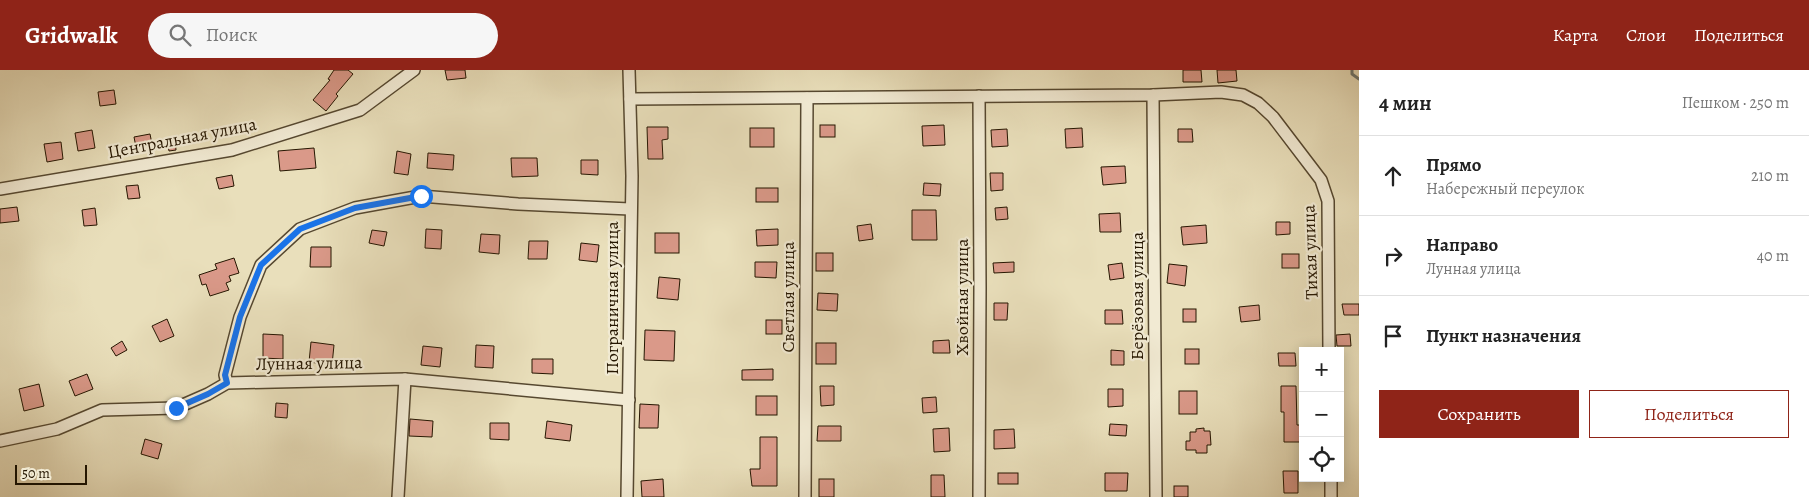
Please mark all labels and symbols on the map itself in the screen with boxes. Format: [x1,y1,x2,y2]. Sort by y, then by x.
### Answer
street label: Центральная улица [106,112,259,164]
route start [410,185,433,208]
street label: Тихая улица [1296,203,1324,300]
street label: Пограничная улица [600,221,624,375]
street label: Берёзовая улица [1125,231,1149,360]
street label: Хвойная улица [950,238,974,356]
street label: Светлая улица [776,241,800,353]
street label: Лунная улица [255,350,363,376]
route end [165,397,188,420]
scale bar [15,462,88,485]

